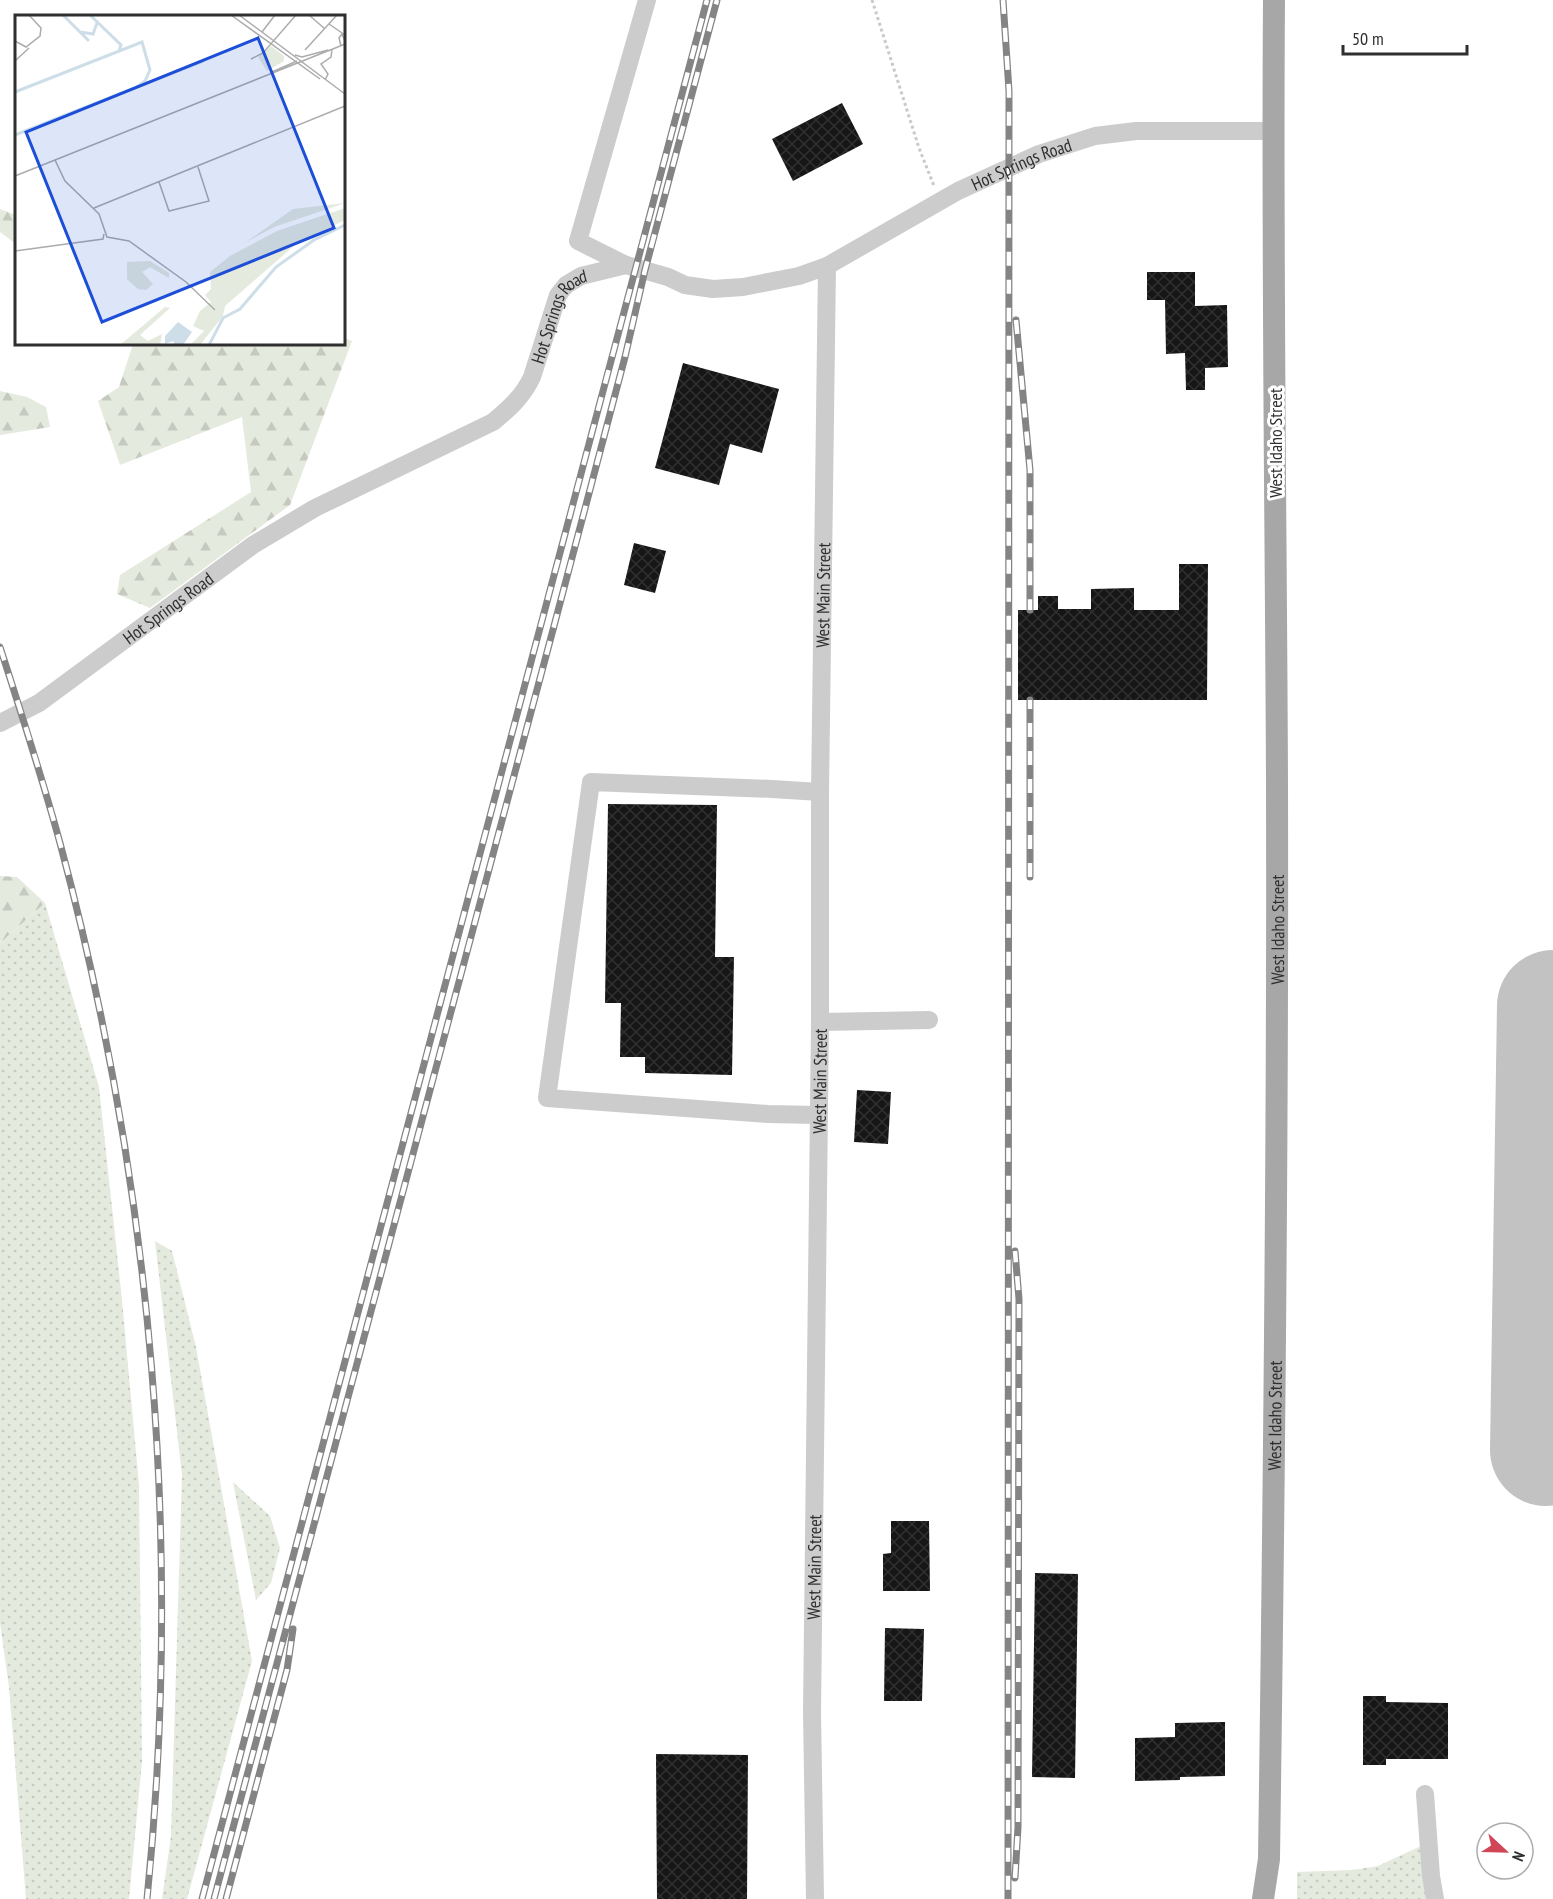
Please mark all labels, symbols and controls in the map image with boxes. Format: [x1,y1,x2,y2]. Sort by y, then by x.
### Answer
inset map [15,15,345,345]
scale bar [1343,18,1468,56]
text: 50 m [1352,27,1384,50]
street label: Hot Springs Road [967,133,1074,195]
street label: Hot Springs Road [525,264,589,366]
street label: West Idaho Street [1264,388,1287,498]
street label: West Main Street [810,542,835,648]
street label: Hot Springs Road [118,567,218,649]
street label: West Idaho Street [1266,875,1289,984]
street label: West Main Street [807,1028,831,1134]
street label: West Idaho Street [1262,1360,1286,1470]
street label: West Main Street [802,1514,826,1620]
north arrow [1475,1821,1535,1881]
text: N [1508,1849,1530,1864]

